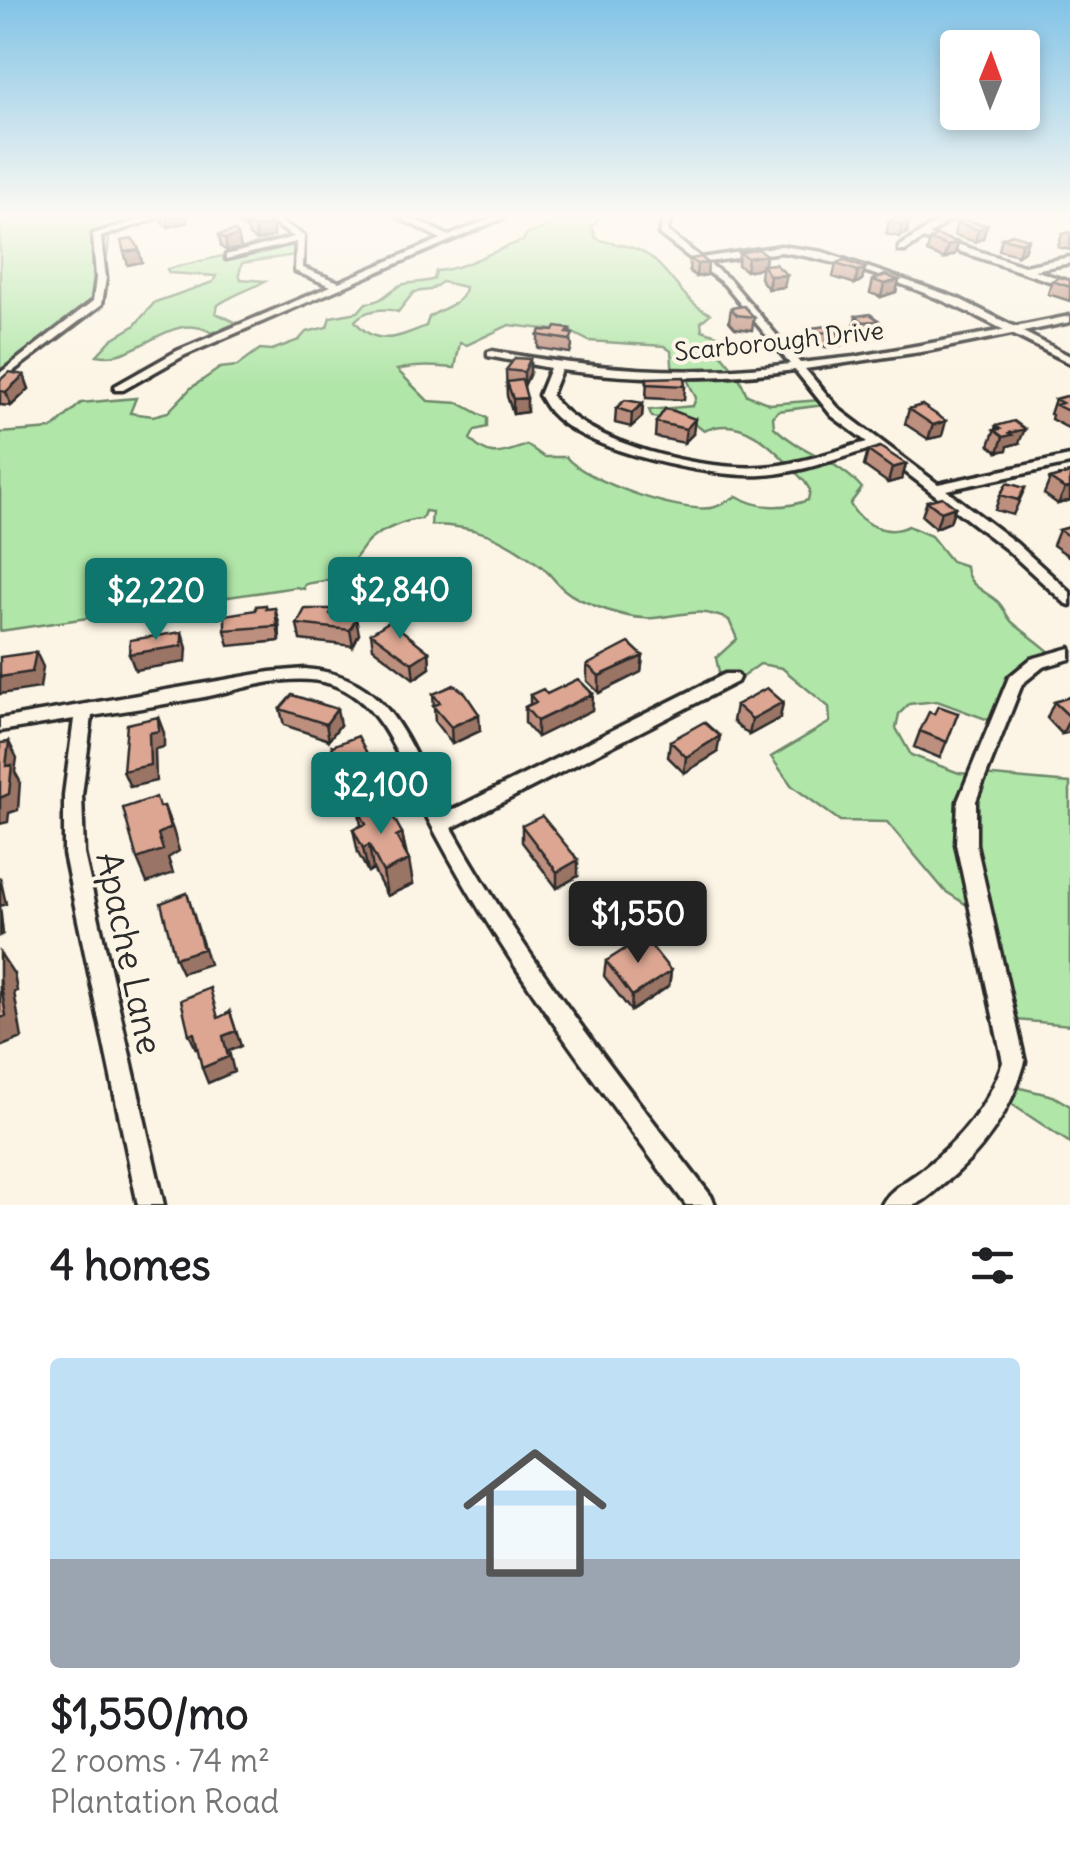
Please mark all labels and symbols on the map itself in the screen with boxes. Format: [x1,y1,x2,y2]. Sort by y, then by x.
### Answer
north arrow [940,30,1040,130]
street label: Scarborough Drive [673,314,885,368]
pin: $2,840 [319,557,481,642]
pin: $2,220 [75,558,237,643]
pin: $2,100 [300,752,462,837]
street label: Apache Lane [87,848,173,1058]
pin: $1,550 [557,881,719,966]

